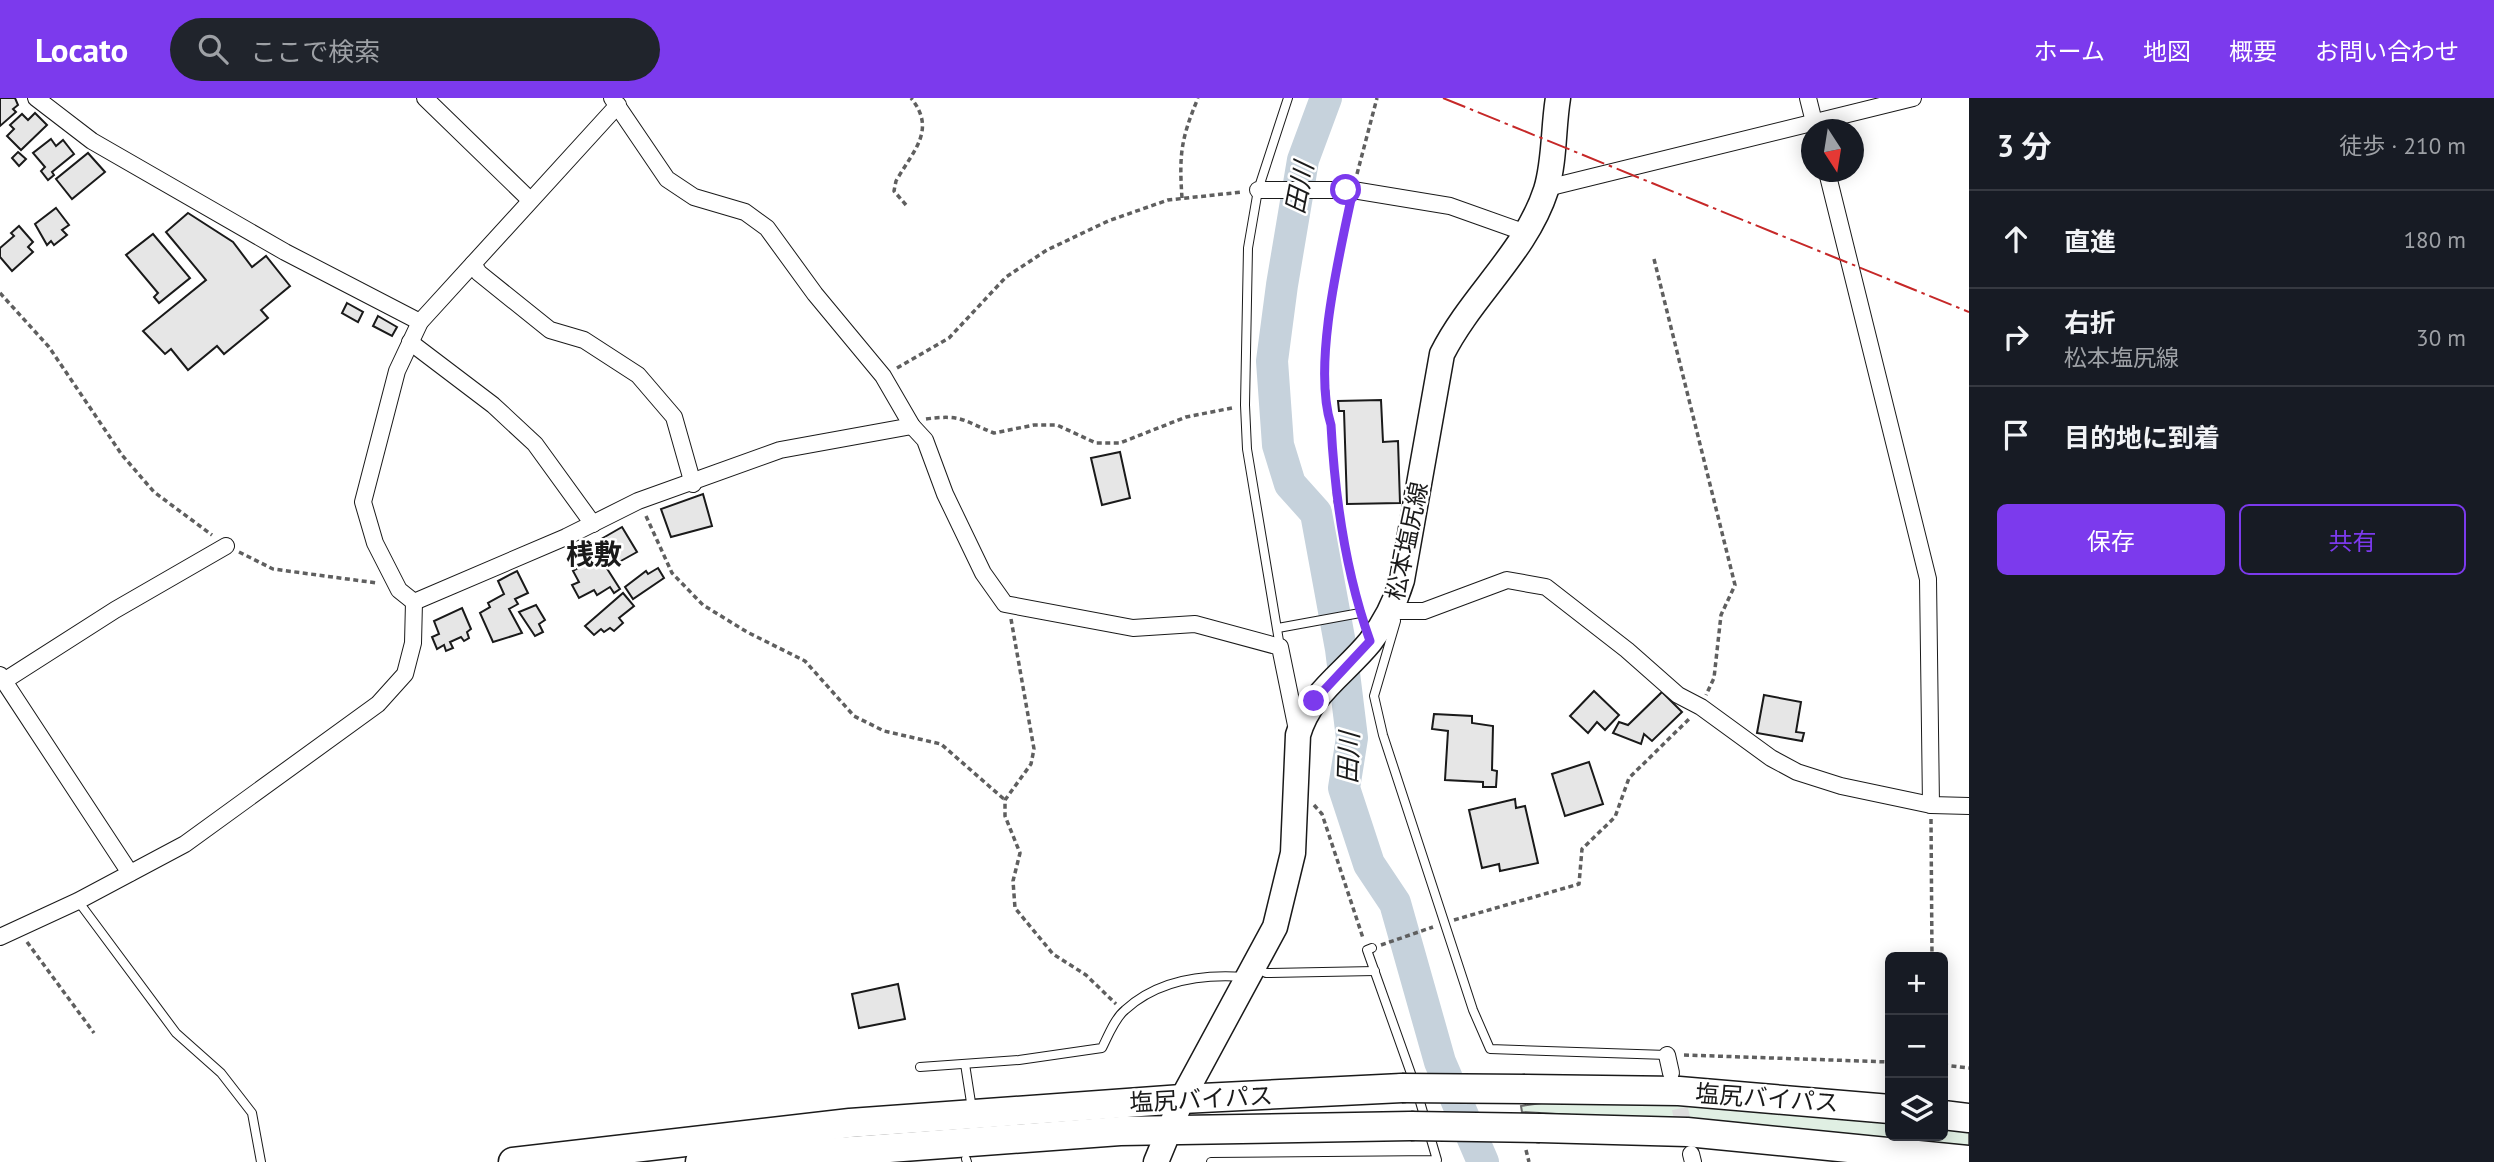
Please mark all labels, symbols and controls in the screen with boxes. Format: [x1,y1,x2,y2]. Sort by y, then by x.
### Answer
search box [170,18,660,81]
text: Locato [35,28,128,71]
icon: search [194,30,232,68]
text: ここで検索 [250,35,380,68]
text: ホーム [2034,36,2105,67]
text: 地図 [2143,36,2191,67]
text: 概要 [2229,36,2277,67]
text: お問い合わせ [2315,36,2459,67]
north arrow [1801,119,1864,182]
text: 3 分 [1997,126,2052,165]
text: 徒歩 · 210 m [2339,131,2466,160]
water label: 田川 [1278,156,1321,217]
route start [1330,174,1361,205]
icon: ahead [1997,220,2035,258]
text: 直進 [2064,225,2116,258]
text: 180 m [2404,225,2466,254]
text: 右折 [2064,306,2116,339]
icon: right [1997,318,2035,356]
text: 30 m [2416,323,2466,352]
text: 松本塩尻線 [2064,343,2179,372]
icon: arrive [1997,416,2035,454]
text: 目的地に到着 [2064,421,2220,454]
street label: 松本塩尻線 [1379,479,1435,603]
button: 保存 [1997,504,2225,575]
button: 共有 [2239,504,2466,575]
district label: 桟敷 [566,535,622,572]
route end [1298,685,1329,716]
water label: 田川 [1331,728,1366,785]
map controls [1885,952,1948,1141]
button: + [1885,952,1948,1015]
button: − [1885,1015,1948,1078]
street label: 塩尻バイパス [1694,1078,1840,1118]
button: layers [1885,1078,1948,1141]
street label: 塩尻バイパス [1129,1080,1273,1118]

